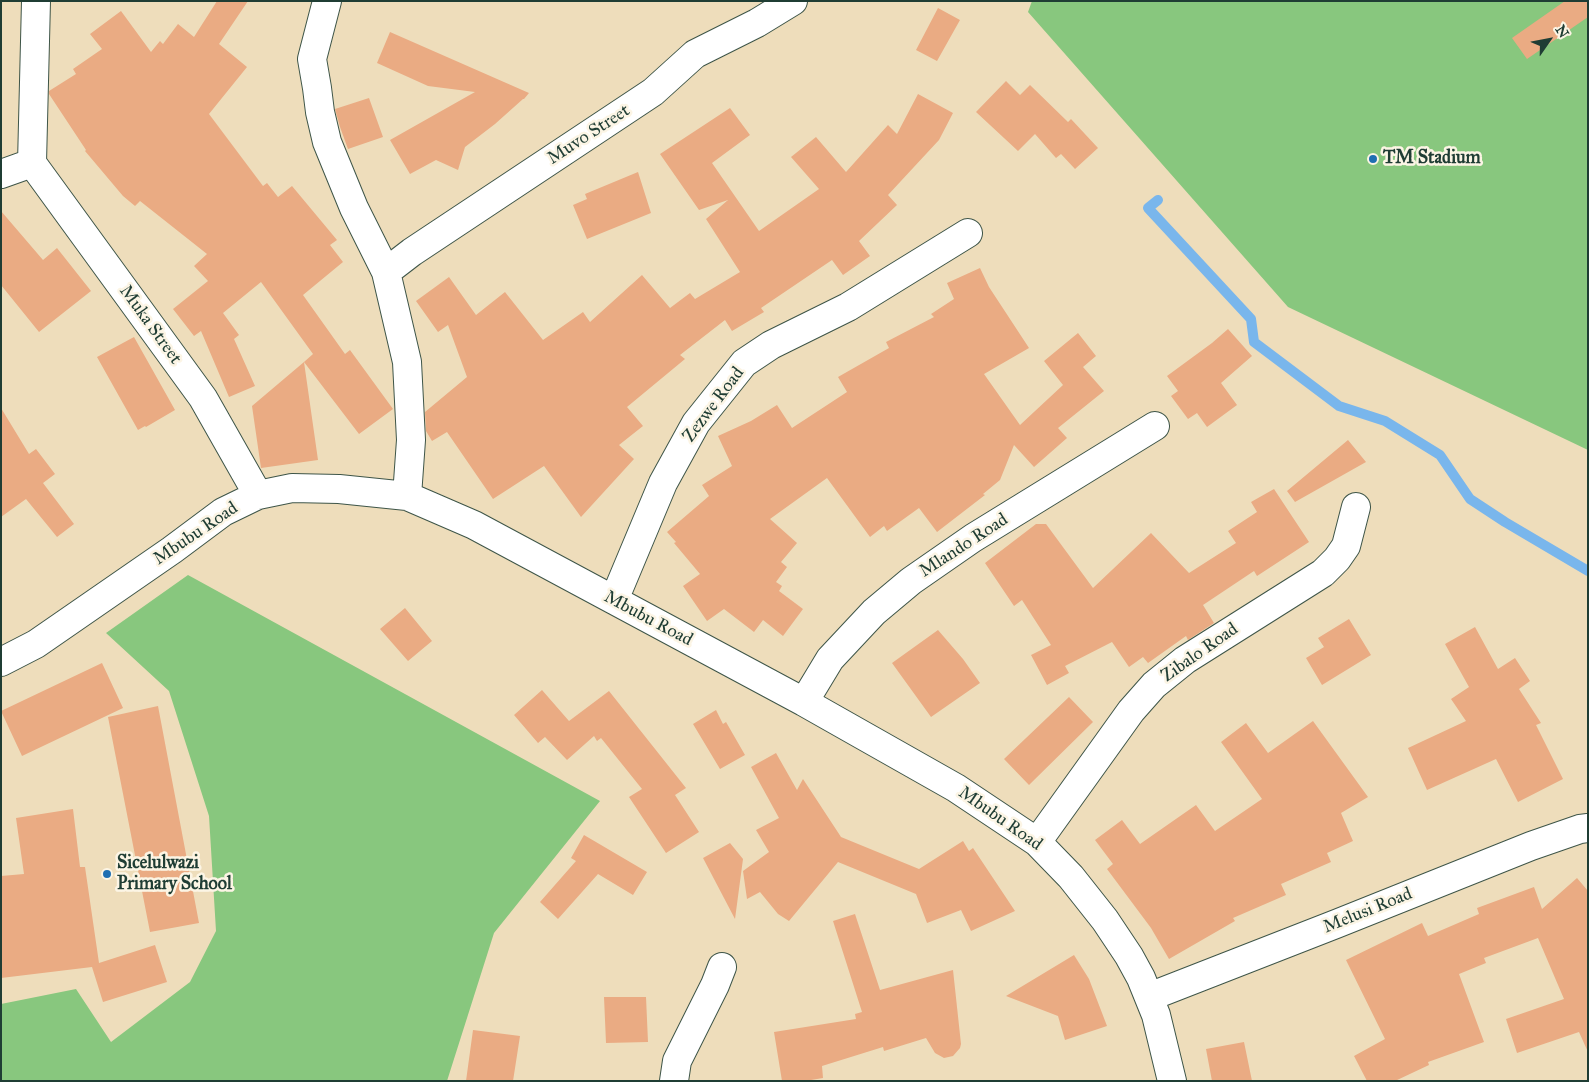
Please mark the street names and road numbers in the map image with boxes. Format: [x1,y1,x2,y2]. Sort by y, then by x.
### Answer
street label: Muvo Street [544,100,634,170]
street label: Muka Street [114,281,186,369]
street label: Zezwe Road [679,363,749,447]
street label: Mbubu Road [150,498,242,570]
street label: Mlando Road [916,509,1012,583]
street label: Mbubu Road [600,587,696,651]
street label: Zibalo Road [1157,619,1243,687]
street label: Mbubu Road [954,782,1046,856]
street label: Melusi Road [1320,883,1416,939]

